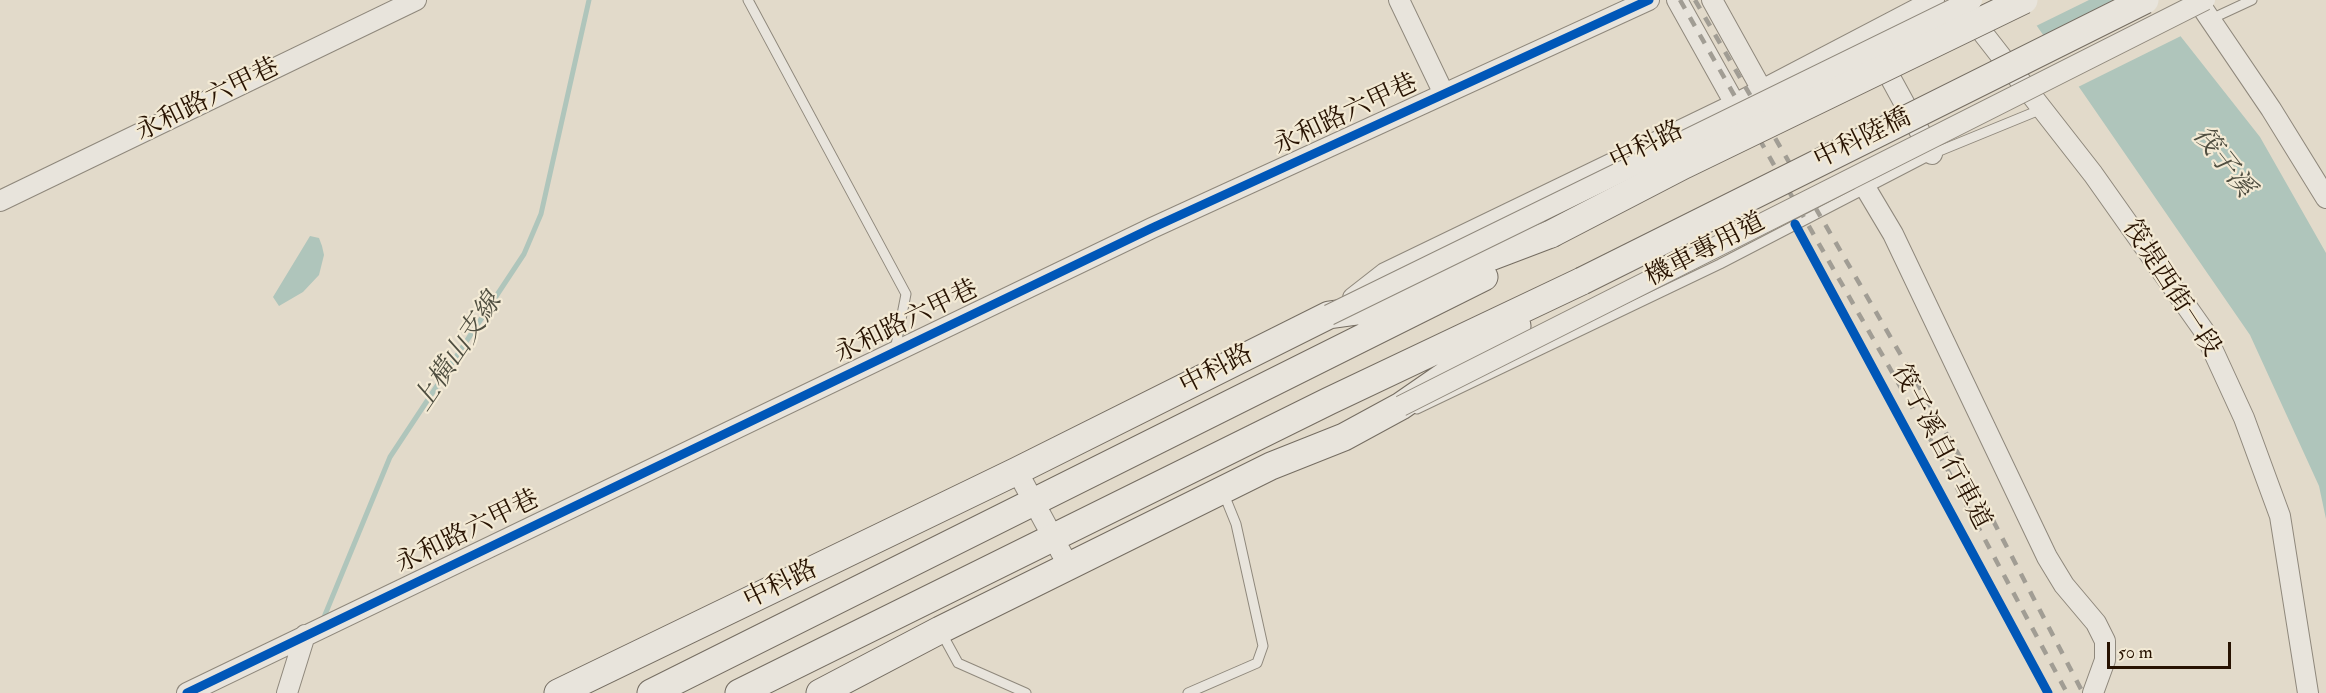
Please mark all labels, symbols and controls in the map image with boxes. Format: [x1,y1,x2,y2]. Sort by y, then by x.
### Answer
street label: 永和路六甲巷 [131,53,285,149]
street label: 永和路六甲巷 [1269,69,1423,163]
street label: 中科陸橋 [1809,103,1917,177]
street label: 中科路 [1605,116,1689,178]
water label: 筏子溪 [2184,121,2260,205]
street label: 機車專用道 [1641,208,1771,294]
street label: 筏堤西街一段 [2114,215,2226,363]
street label: 永和路六甲巷 [830,275,984,371]
water label: 上橫山支線 [408,288,510,418]
street label: 中科路 [1175,339,1259,403]
street label: 筏子溪自行車道 [1884,360,1996,536]
street label: 永和路六甲巷 [391,485,545,581]
street label: 中科路 [739,555,823,617]
scale bar [2110,630,2234,668]
text: 50 m [2118,641,2153,664]

